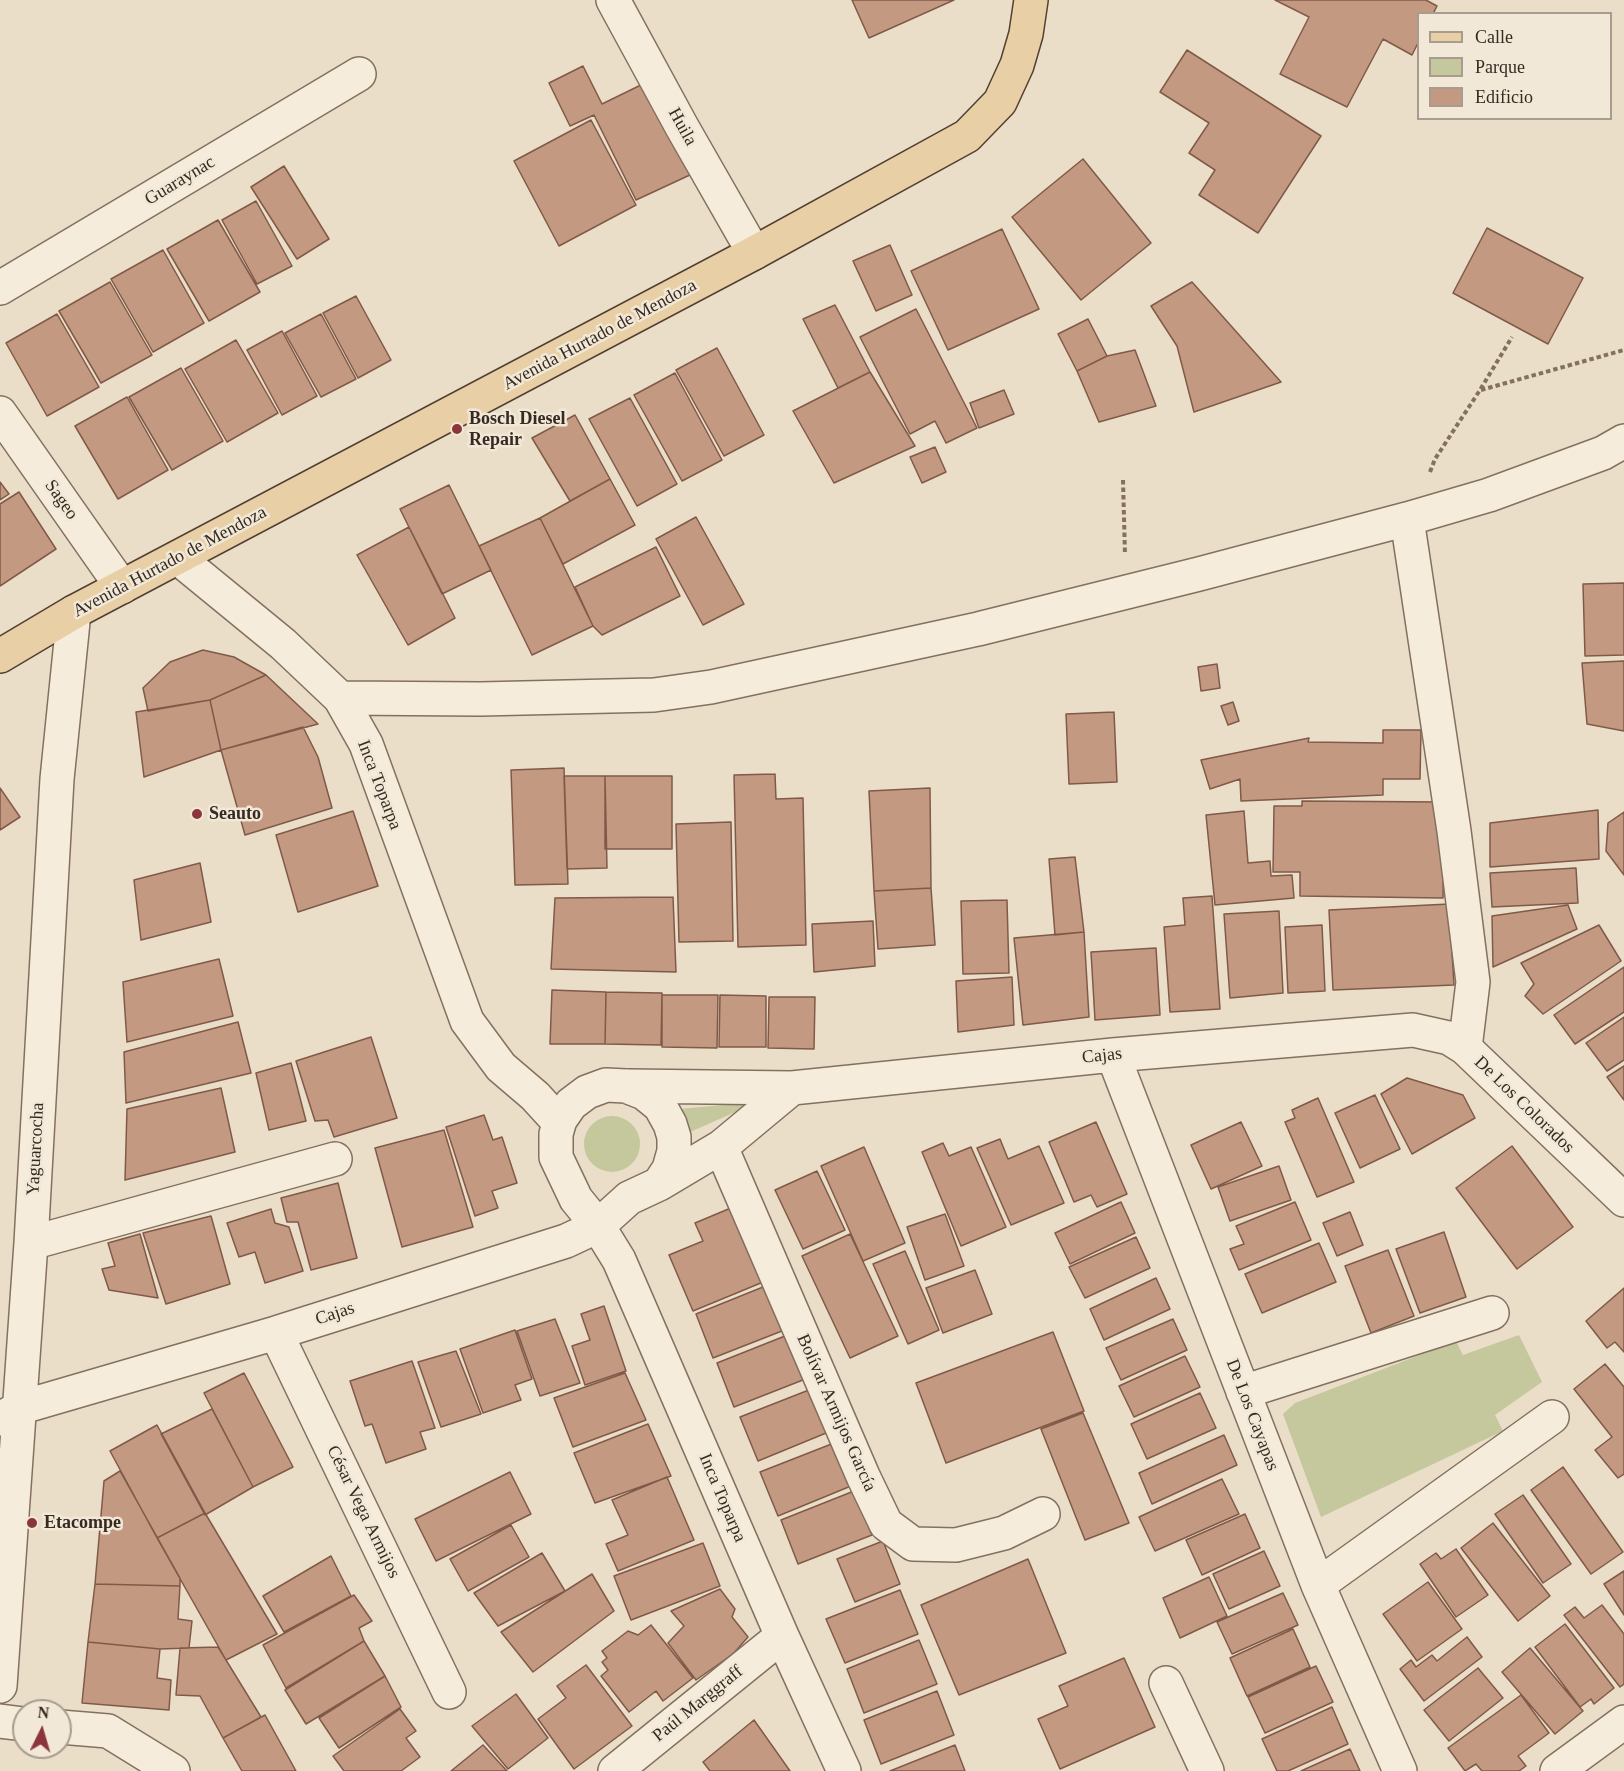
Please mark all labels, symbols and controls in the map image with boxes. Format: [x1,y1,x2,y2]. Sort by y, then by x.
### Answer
legend [1417,12,1612,120]
text: Calle [1475,27,1513,47]
text: Parque [1475,57,1525,77]
text: Edificio [1475,87,1533,107]
street label: Huila [663,104,701,150]
street label: Guaraynac [141,152,219,210]
street label: Avenida Hurtado de Mendoza [500,275,700,395]
place label: Bosch Diesel Repair [469,408,565,450]
marker: Bosch Diesel Repair [450,422,464,436]
street label: Sageo [40,476,82,524]
street label: Avenida Hurtado de Mendoza [70,502,270,622]
street label: Inca Toparpa [352,737,406,833]
place label: Seauto [209,803,261,825]
marker: Seauto [190,807,204,821]
street label: Cajas [1081,1043,1123,1069]
street label: De Los Colorados [1469,1052,1579,1158]
street label: Yaguarcocha [23,1102,49,1196]
street label: Cajas [313,1298,357,1330]
street label: Bolívar Armijos García [792,1331,880,1495]
street label: De Los Cayapas [1221,1356,1283,1474]
street label: César Vega Armijos [322,1442,404,1582]
street label: Inca Toparpa [694,1450,750,1546]
place label: Etacompe [44,1512,121,1534]
marker: Etacompe [25,1516,39,1530]
street label: Paúl Marggraff [649,1661,747,1747]
north arrow [12,1699,72,1759]
text: N [37,1704,50,1722]

